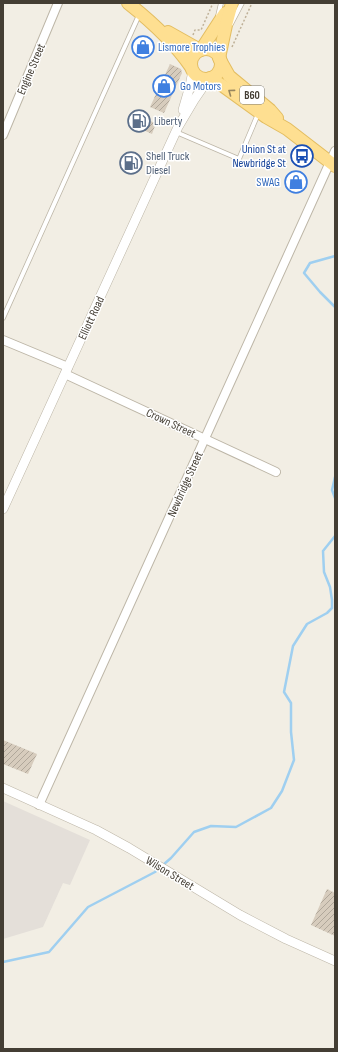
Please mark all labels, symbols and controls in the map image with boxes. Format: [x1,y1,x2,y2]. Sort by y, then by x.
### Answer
shop icon: Lismore Trophies [130,34,156,60]
place label: Lismore Trophies [158,40,225,55]
street label: Engine Street [14,41,49,97]
shop icon: Go Motors [151,73,177,99]
place label: Go Motors [180,79,221,94]
road number: B60 [240,86,264,104]
one-way arrow [229,90,236,97]
fuel station icon: Liberty [126,108,152,134]
place label: Liberty [154,114,183,129]
place label: Union St at Newbridge St [232,142,286,171]
bus stop icon: Union St at Newbridge St [289,143,315,169]
place label: Shell Truck Diesel [146,149,190,178]
fuel station icon: Shell Truck Diesel [118,150,144,176]
shop icon: SWAG [283,169,309,195]
place label: SWAG [256,175,280,190]
street label: Elliott Road [75,294,108,342]
street label: Crown Street [144,405,198,442]
street label: Newbridge Street [164,449,207,519]
street label: Wilson Street [143,853,197,894]

